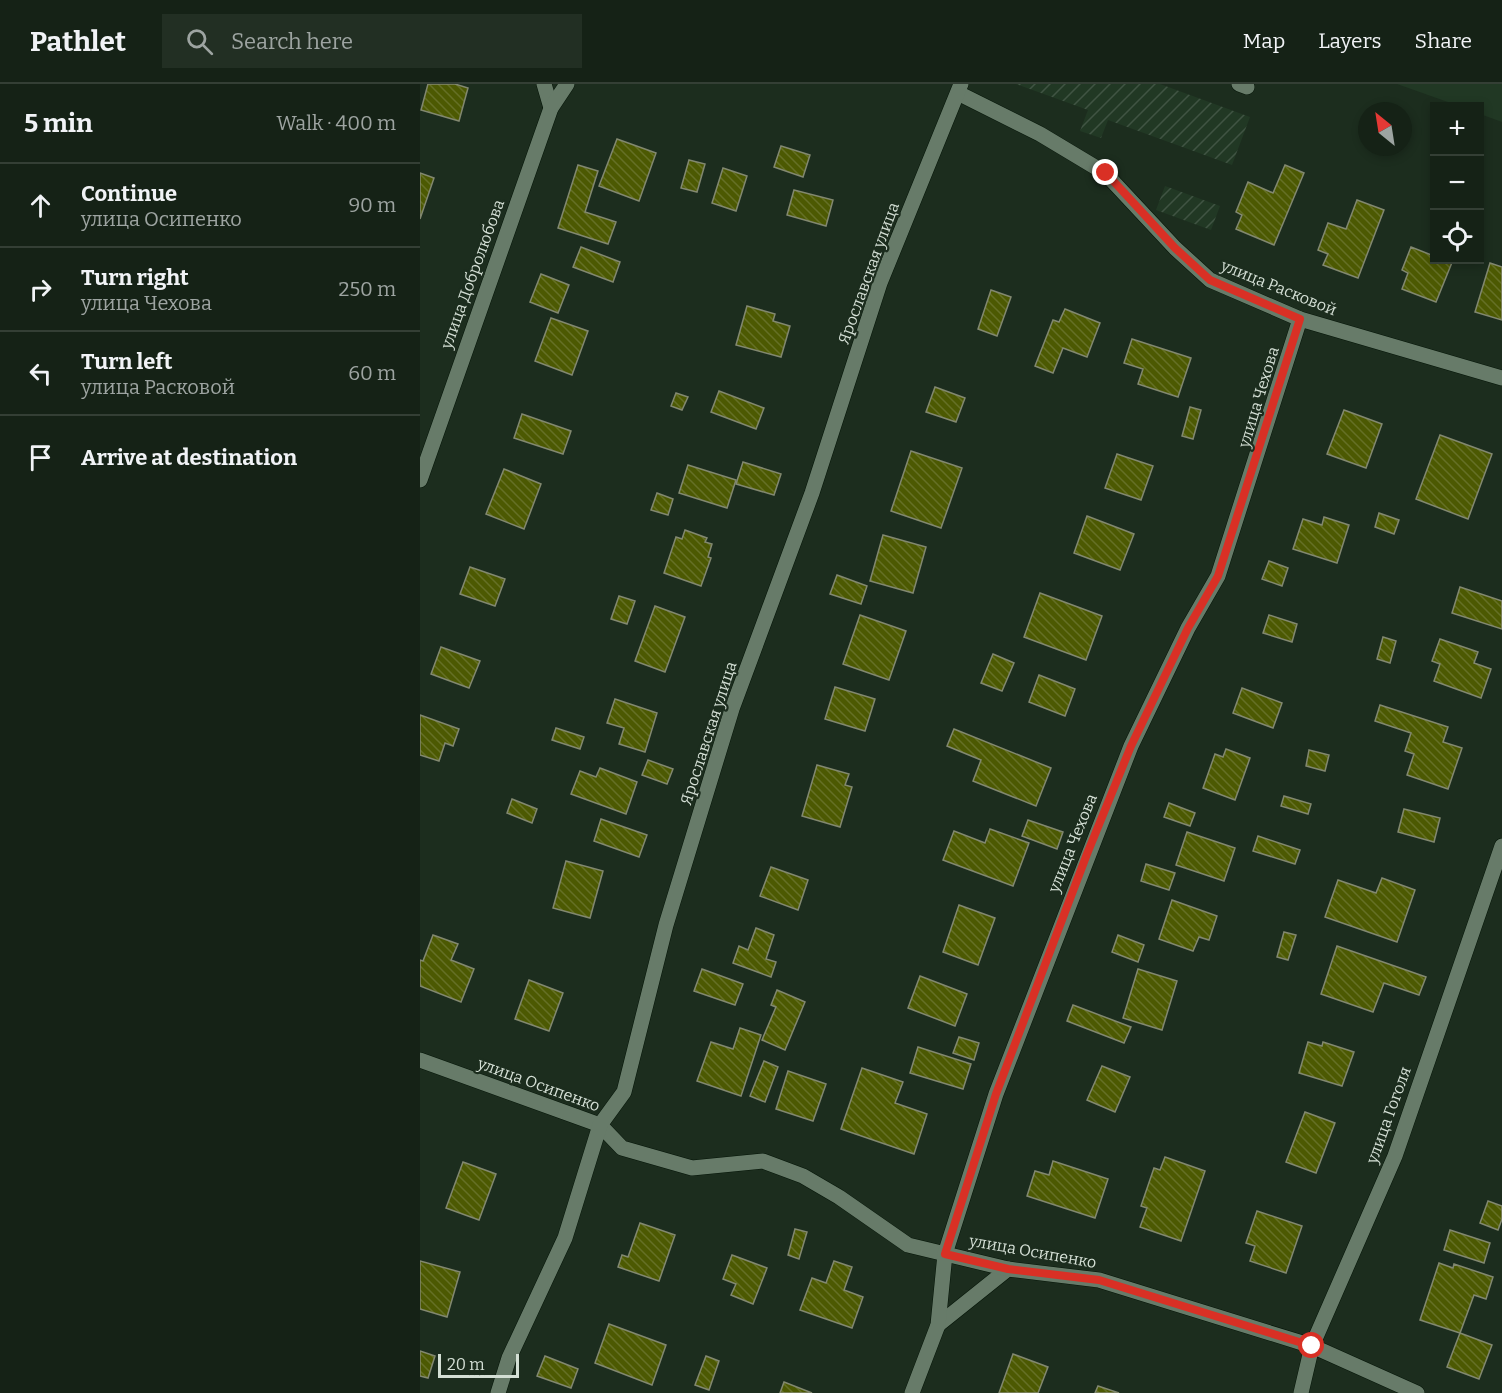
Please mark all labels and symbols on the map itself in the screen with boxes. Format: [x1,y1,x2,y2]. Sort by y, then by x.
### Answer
north arrow [1358,102,1412,156]
route end [1092,159,1118,185]
street label: улица Добролюбова [436,197,508,352]
street label: Ярославская улица [834,199,903,347]
street label: улица Расковой [1217,255,1339,319]
street label: улица Чехова [1234,344,1283,451]
street label: Ярославская улица [676,659,741,807]
street label: улица Чехова [1044,791,1101,896]
street label: улица Осипенко [474,1053,603,1115]
street label: улица Гоголя [1362,1064,1415,1167]
street label: улица Осипенко [967,1231,1098,1272]
route start [1298,1332,1324,1358]
scale bar [438,1351,519,1378]

